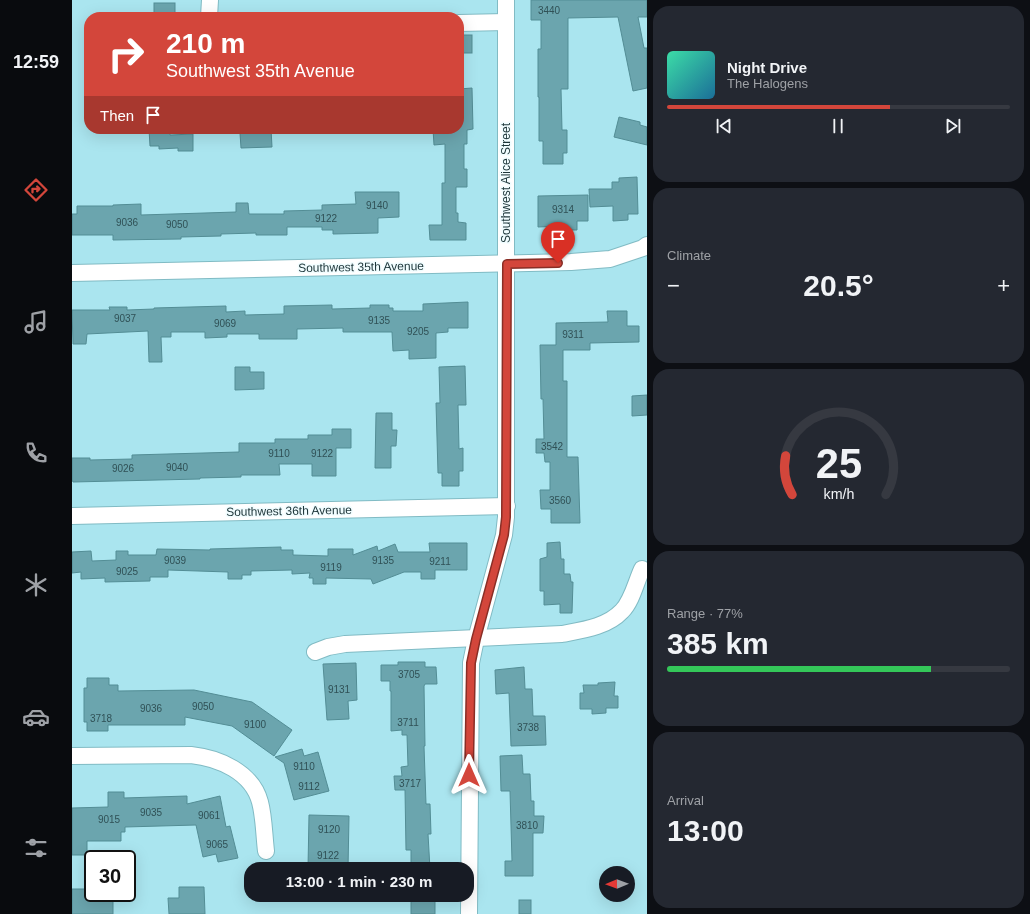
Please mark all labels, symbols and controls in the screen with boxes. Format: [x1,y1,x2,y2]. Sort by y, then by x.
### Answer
house number: 3440 [538,5,561,16]
icon: right [100,28,152,80]
text: 210 m [166,28,245,59]
text: 12:59 [13,52,59,72]
text: Night Drive [727,59,807,76]
text: Southwest 35th Avenue [166,61,355,81]
text: The Halogens [727,76,808,91]
icon: arrive [142,104,164,126]
text: Then [100,107,134,124]
icon: previous [713,115,735,137]
icon: pause [827,115,849,137]
icon: next [942,115,964,137]
street label: Southwest Alice Street [499,122,513,243]
icon: directions [22,176,50,204]
house number: 9140 [366,200,389,211]
house number: 9314 [552,204,575,215]
house number: 9122 [315,213,338,224]
house number: 9036 [116,217,139,228]
house number: 9050 [166,219,189,230]
pin [541,222,575,263]
icon: arrive [547,228,569,250]
text: Climate [667,248,711,263]
street label: Southwest 35th Avenue [298,259,424,275]
text: 20.5° [803,269,874,302]
text: − [667,273,680,298]
text: + [997,273,1010,298]
icon: music [22,308,50,336]
house number: 9037 [114,313,137,324]
house number: 9135 [368,315,391,326]
house number: 9069 [214,318,237,329]
house number: 9205 [407,326,430,337]
house number: 9311 [562,329,584,340]
icon: phone [22,439,50,467]
text: 25 [815,440,862,487]
house number: 3542 [541,441,564,452]
house number: 9110 [268,448,290,459]
house number: 9122 [311,448,334,459]
house number: 9040 [166,462,189,473]
house number: 9026 [112,463,135,474]
text: km/h [823,486,854,502]
house number: 3560 [549,495,572,506]
street label: Southwest 36th Avenue [226,503,352,519]
house number: 9039 [164,555,187,566]
house number: 9135 [372,555,395,566]
house number: 9211 [429,556,451,567]
house number: 9119 [320,562,342,573]
house number: 9025 [116,566,139,577]
icon: climate [22,571,50,599]
text: Range · 77% [667,606,743,621]
text: 385 km [667,627,769,660]
house number: 3705 [398,669,421,680]
house number: 9131 [328,684,351,695]
house number: 9050 [192,701,215,712]
icon: car [22,703,50,731]
house number: 9036 [140,703,163,714]
house number: 3718 [90,713,113,724]
house number: 3711 [397,717,419,728]
house number: 9100 [244,719,267,730]
house number: 3738 [517,722,540,733]
position arrow [448,754,490,796]
house number: 9110 [293,761,315,772]
house number: 3717 [399,778,422,789]
house number: 9112 [298,781,320,792]
text: Arrival [667,793,704,808]
house number: 9035 [140,807,163,818]
house number: 9061 [198,810,221,821]
house number: 9015 [98,814,121,825]
text: 13:00 [667,814,744,847]
house number: 3810 [516,820,539,831]
house number: 9120 [318,824,341,835]
icon: filters [22,834,50,862]
house number: 9065 [206,839,229,850]
speed limit sign: 30 [84,850,136,902]
house number: 9122 [317,850,340,861]
north arrow [599,866,635,902]
map controls [599,866,635,902]
text: 13:00 · 1 min · 230 m [286,873,432,890]

